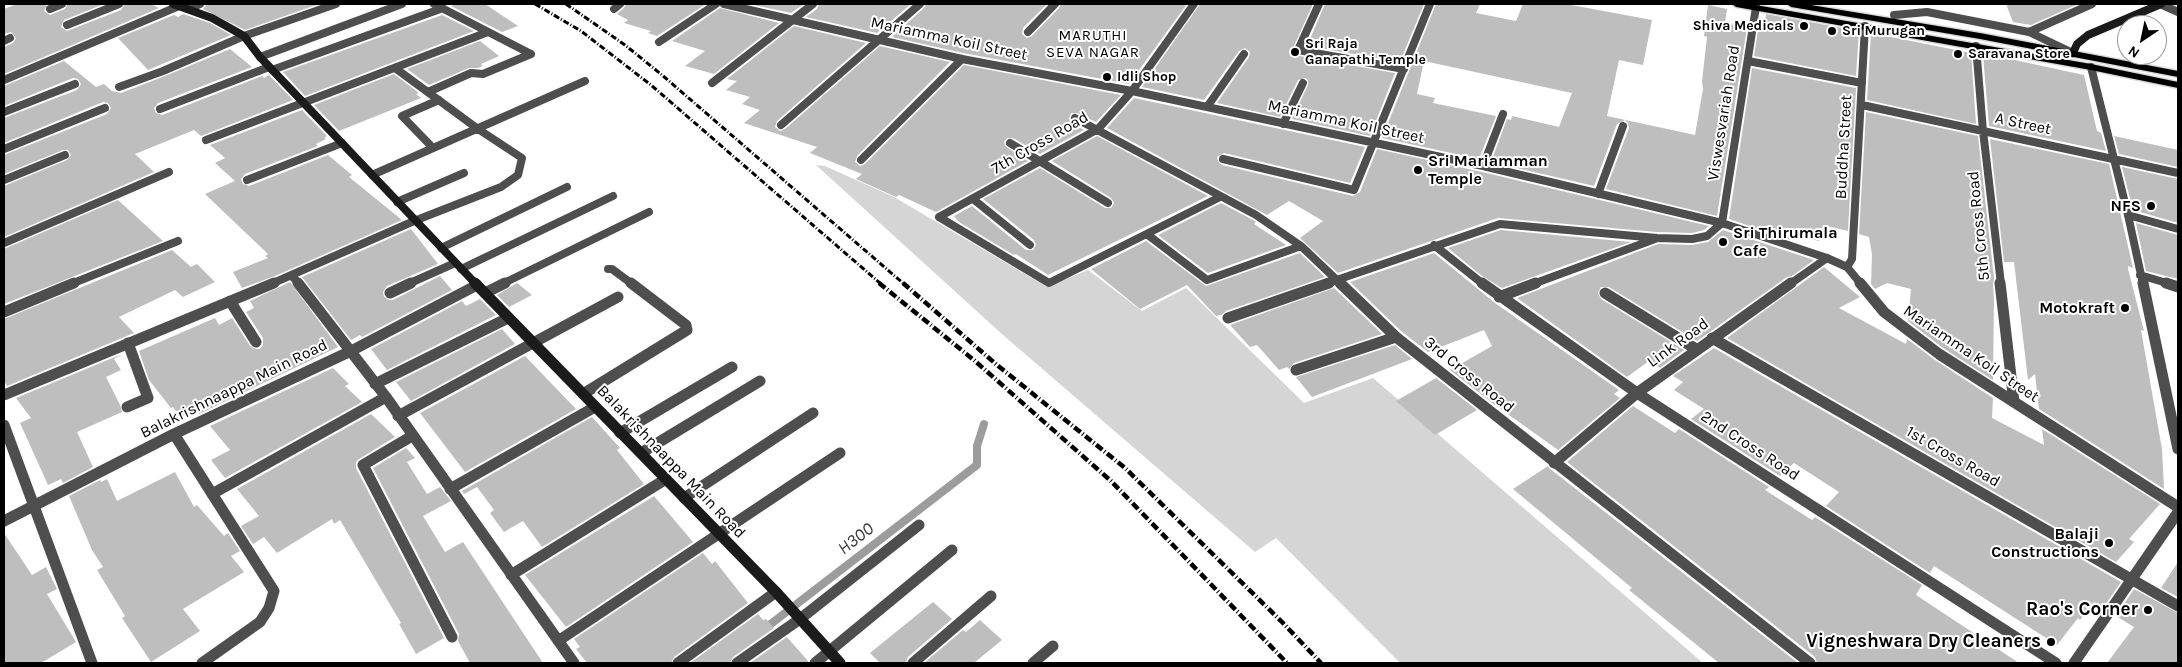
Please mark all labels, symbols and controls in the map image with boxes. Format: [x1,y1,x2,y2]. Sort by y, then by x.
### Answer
street label: Mariamma Koil Street [869,13,1029,65]
north arrow [2117,15,2167,65]
place label: Shiva Medicals [1693,18,1794,34]
marker: Shiva Medicals [1798,20,1810,32]
place label: Sri Murugan [1842,23,1925,39]
marker: Sri Murugan [1826,25,1838,37]
district label: MARUTHI SEVA NAGAR [1045,27,1141,62]
place label: Sri Raja Ganapathi Temple [1305,36,1426,68]
text: N [2125,42,2143,62]
street label: Viswesvariah Road [1704,44,1744,182]
marker: Sri Raja Ganapathi Temple [1289,46,1301,58]
place label: Saravana Store [1968,46,2070,62]
marker: Saravana Store [1952,48,1964,60]
place label: Idli Shop [1117,69,1176,85]
marker: Idli Shop [1101,71,1113,83]
street label: Buddha Street [1832,94,1856,200]
street label: Mariamma Koil Street [1266,96,1426,148]
street label: 7th Cross Road [988,107,1092,179]
street label: A Street [1993,109,2053,139]
place label: Sri Mariamman Temple [1428,151,1548,189]
marker: Sri Mariamman Temple [1412,164,1424,176]
street label: 5th Cross Road [1964,170,1994,282]
place label: NFS [2111,196,2141,216]
marker: NFS [2145,200,2157,212]
place label: Sri Thirumala Cafe [1733,223,1838,261]
marker: Sri Thirumala Cafe [1717,236,1729,248]
place label: Motokraft [2039,298,2115,318]
street label: Mariamma Koil Street [1899,301,2043,407]
marker: Motokraft [2119,302,2131,314]
street label: Link Road [1643,314,1713,372]
street label: 3rd Cross Road [1420,333,1518,417]
street label: Balakrishnaappa Main Road [137,335,331,443]
street label: Balakrishnaappa Main Road [593,381,749,543]
street label: 2nd Cross Road [1697,407,1803,485]
street label: 1st Cross Road [1903,422,2003,492]
water label: H300 [834,518,878,560]
place label: Balaji Constructions [1991,524,2099,562]
marker: Balaji Constructions [2103,537,2115,549]
place label: Rao's Corner [2026,599,2138,621]
marker: Rao's Corner [2142,604,2154,616]
place label: Vigneshwara Dry Cleaners [1806,631,2041,653]
marker: Vigneshwara Dry Cleaners [2045,636,2057,648]

